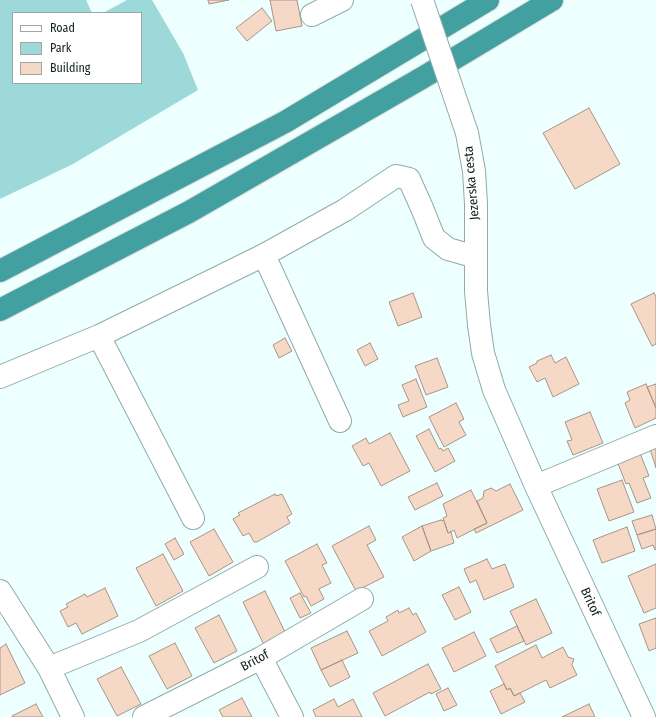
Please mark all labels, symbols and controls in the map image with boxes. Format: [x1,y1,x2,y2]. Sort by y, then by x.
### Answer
legend [12,12,142,84]
text: Road [50,21,75,35]
text: Park [50,41,71,55]
text: Building [50,61,90,75]
street label: Jezerska cesta [461,145,483,221]
street label: Britof [577,585,603,619]
street label: Britof [238,647,272,675]

